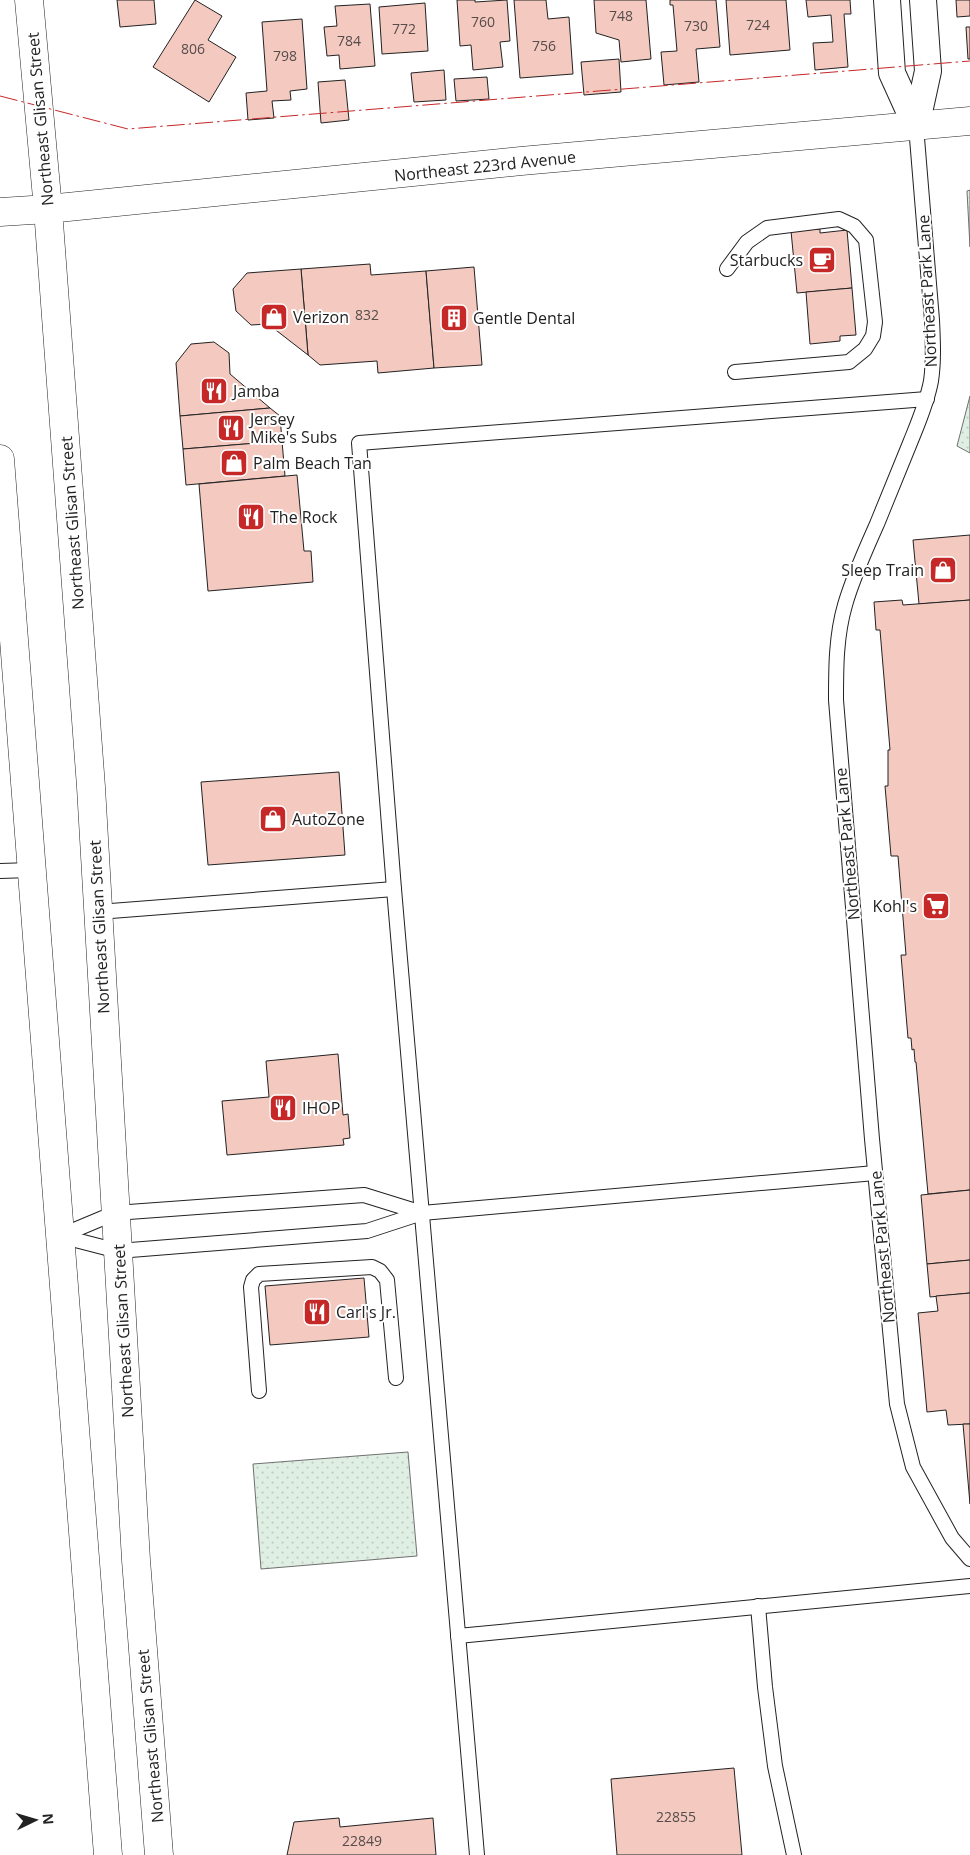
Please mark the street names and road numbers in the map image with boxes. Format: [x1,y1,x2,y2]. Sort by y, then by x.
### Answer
street label: Northeast Glisan Street [21,31,59,207]
street label: Northeast 223rd Avenue [393,146,577,186]
street label: Northeast Park Lane [912,214,942,368]
street label: Northeast Glisan Street [55,435,89,611]
street label: Northeast Park Lane [829,767,865,921]
street label: Northeast Glisan Street [83,839,115,1014]
street label: Northeast Park Lane [864,1170,900,1324]
street label: Northeast Glisan Street [107,1243,139,1418]
street label: Northeast Glisan Street [131,1648,169,1824]

